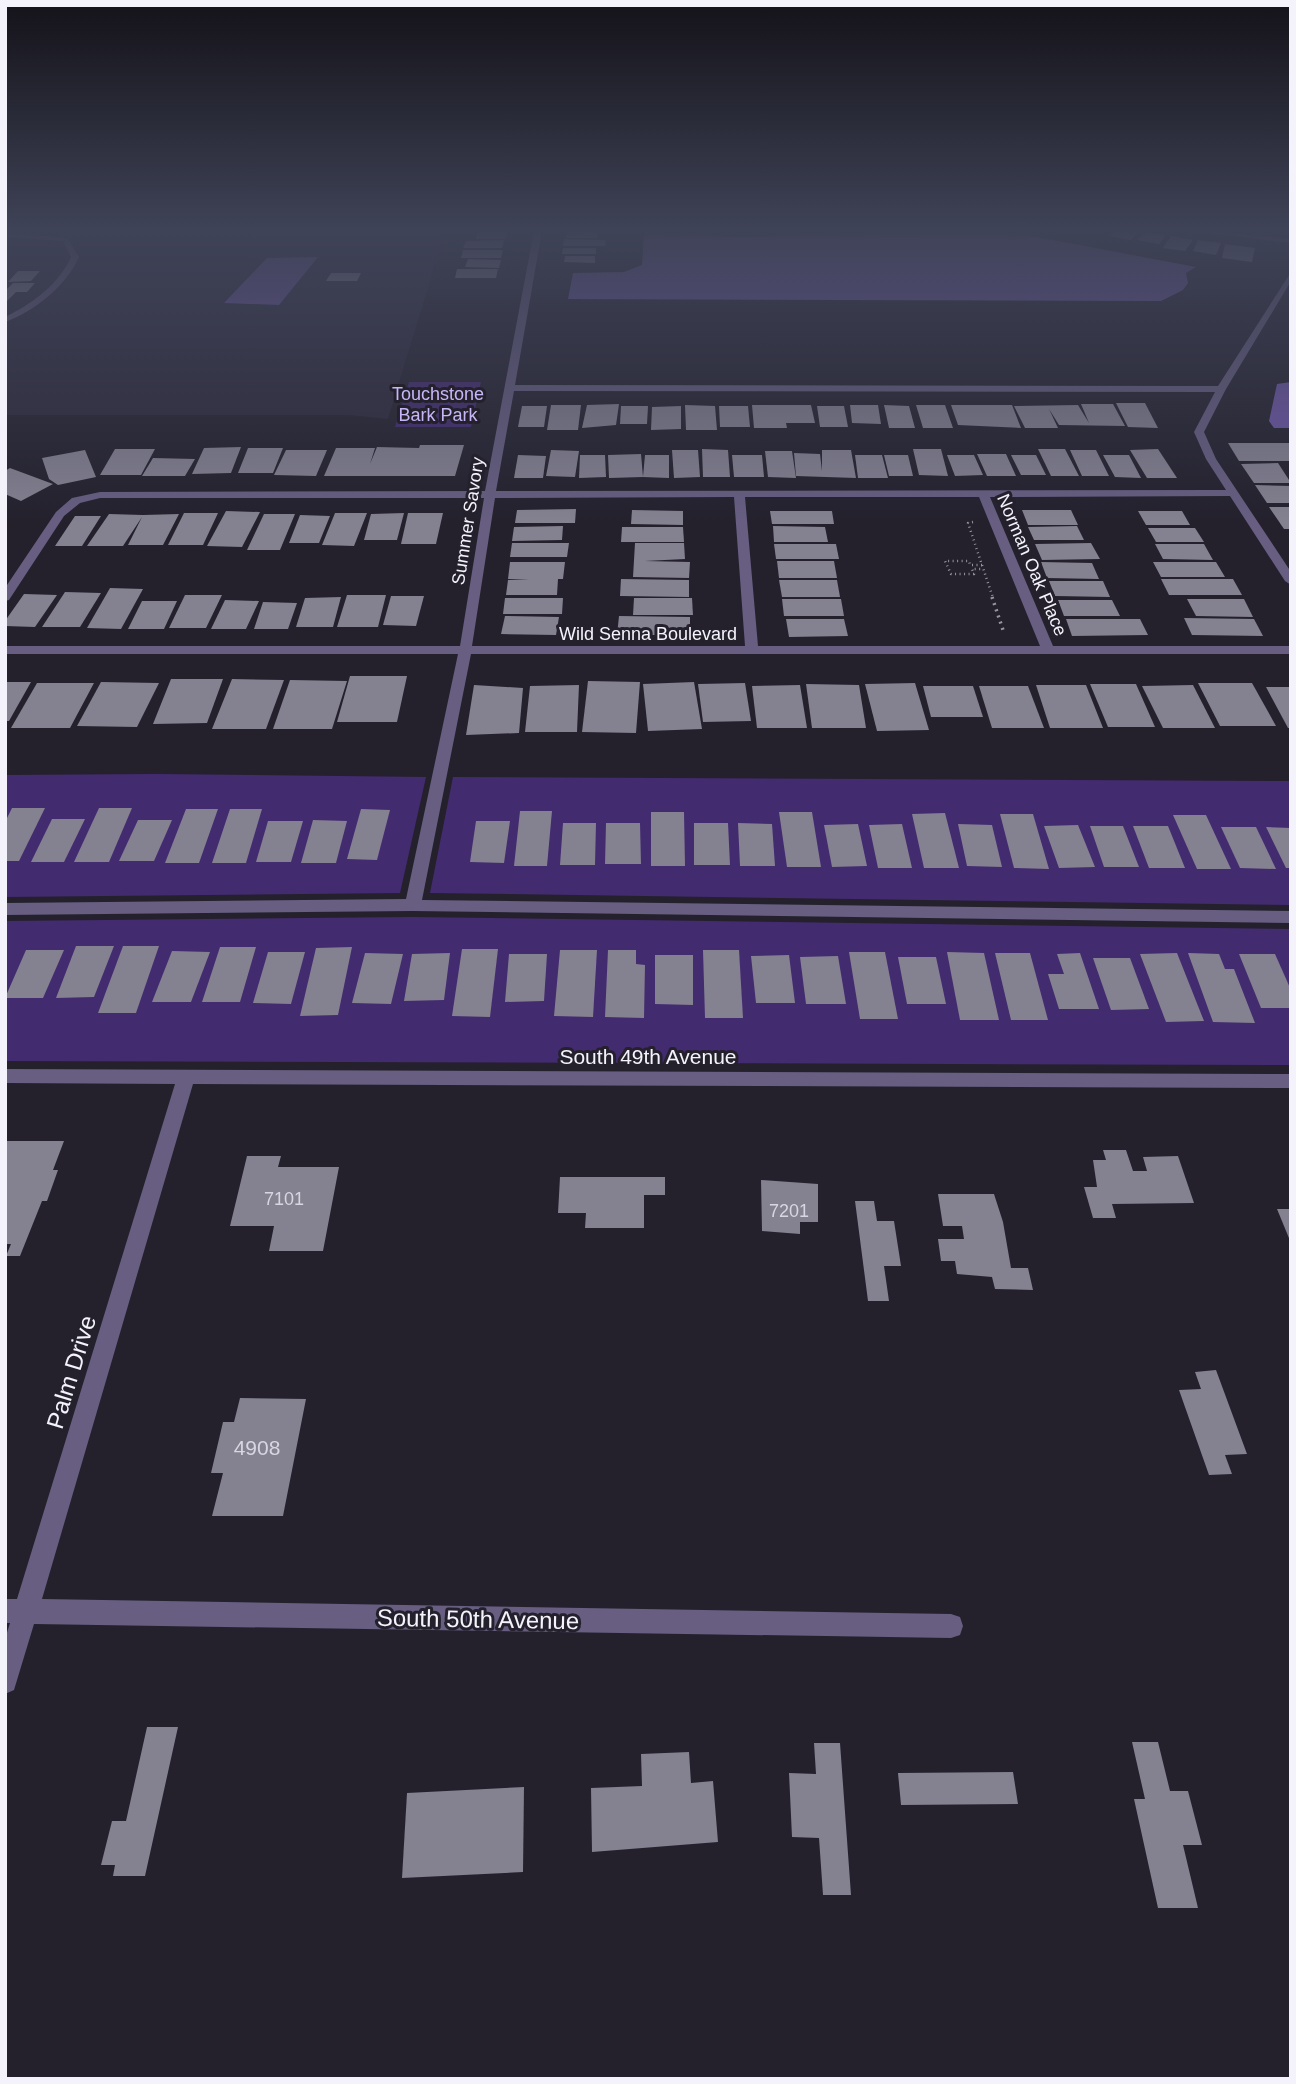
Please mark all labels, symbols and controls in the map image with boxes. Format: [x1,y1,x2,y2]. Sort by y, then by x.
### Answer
park label: Touchstone Bark Park [392,384,484,425]
street label: Summer Savory [448,456,488,586]
street label: Norman Oak Place [993,491,1071,639]
street label: Wild Senna Boulevard [559,624,737,644]
street label: South 49th Avenue [559,1045,737,1068]
house number: 7101 [264,1189,304,1209]
house number: 7201 [769,1201,809,1221]
street label: Palm Drive [41,1312,101,1432]
house number: 4908 [234,1436,280,1459]
street label: South 50th Avenue [377,1604,579,1634]

